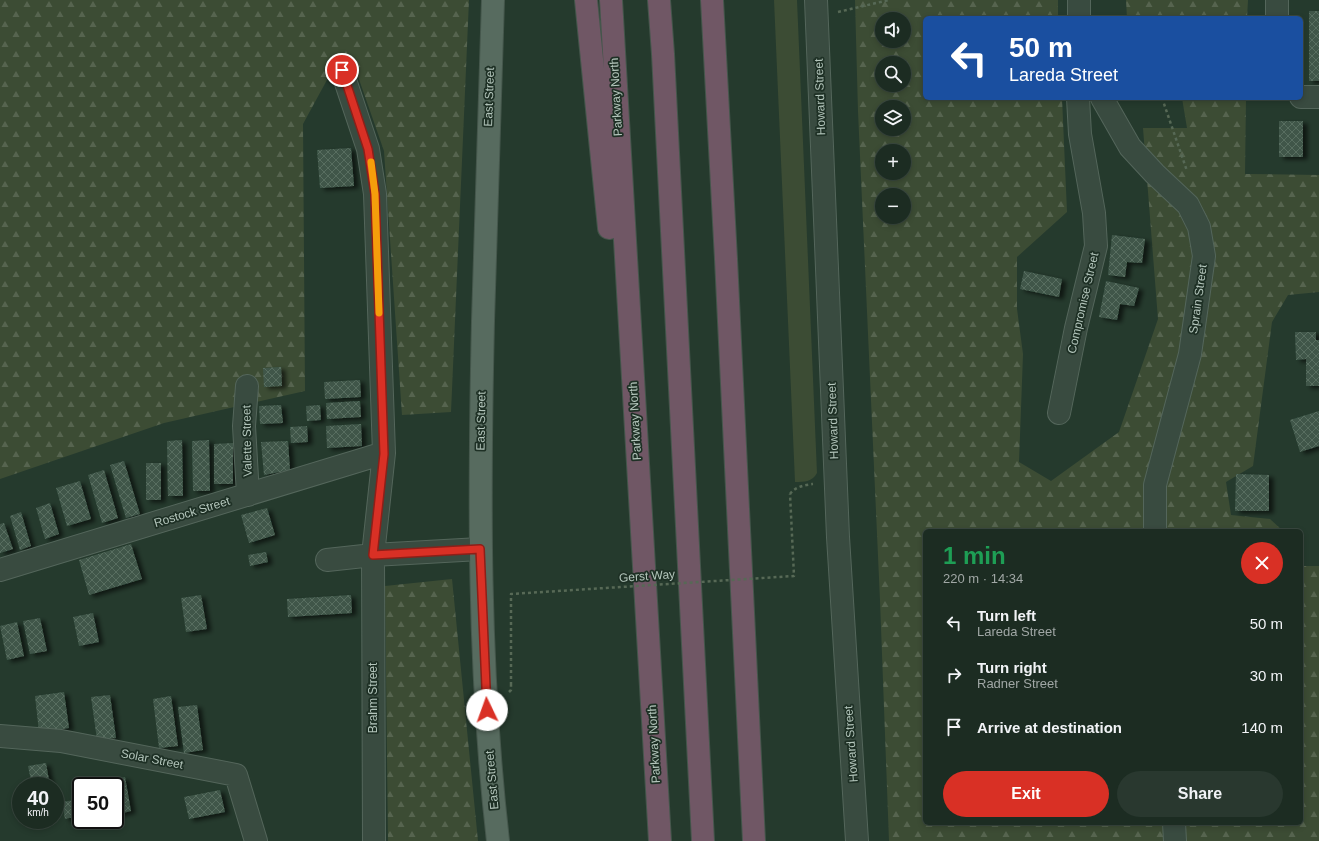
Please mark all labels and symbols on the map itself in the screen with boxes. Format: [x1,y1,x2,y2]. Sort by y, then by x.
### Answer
pin [325,53,359,87]
street label: Parkway North [607,57,625,137]
street label: Howard Street [812,58,828,136]
street label: East Street [481,66,497,127]
street label: Compromise Street [1065,250,1102,355]
street label: Sprain Street [1186,263,1210,335]
street label: Parkway North [626,381,644,461]
street label: Howard Street [825,382,841,460]
street label: East Street [473,391,489,451]
street label: Valette Street [239,404,255,477]
street label: Rostock Street [152,494,232,530]
street label: Gerst Way [618,567,676,585]
street label: Brahm Street [366,662,380,733]
position arrow [466,689,508,731]
street label: Parkway North [645,704,663,784]
street label: Howard Street [841,705,861,783]
street label: Solar Street [120,746,185,772]
street label: East Street [482,749,502,810]
speed limit sign: 50 [72,777,124,829]

